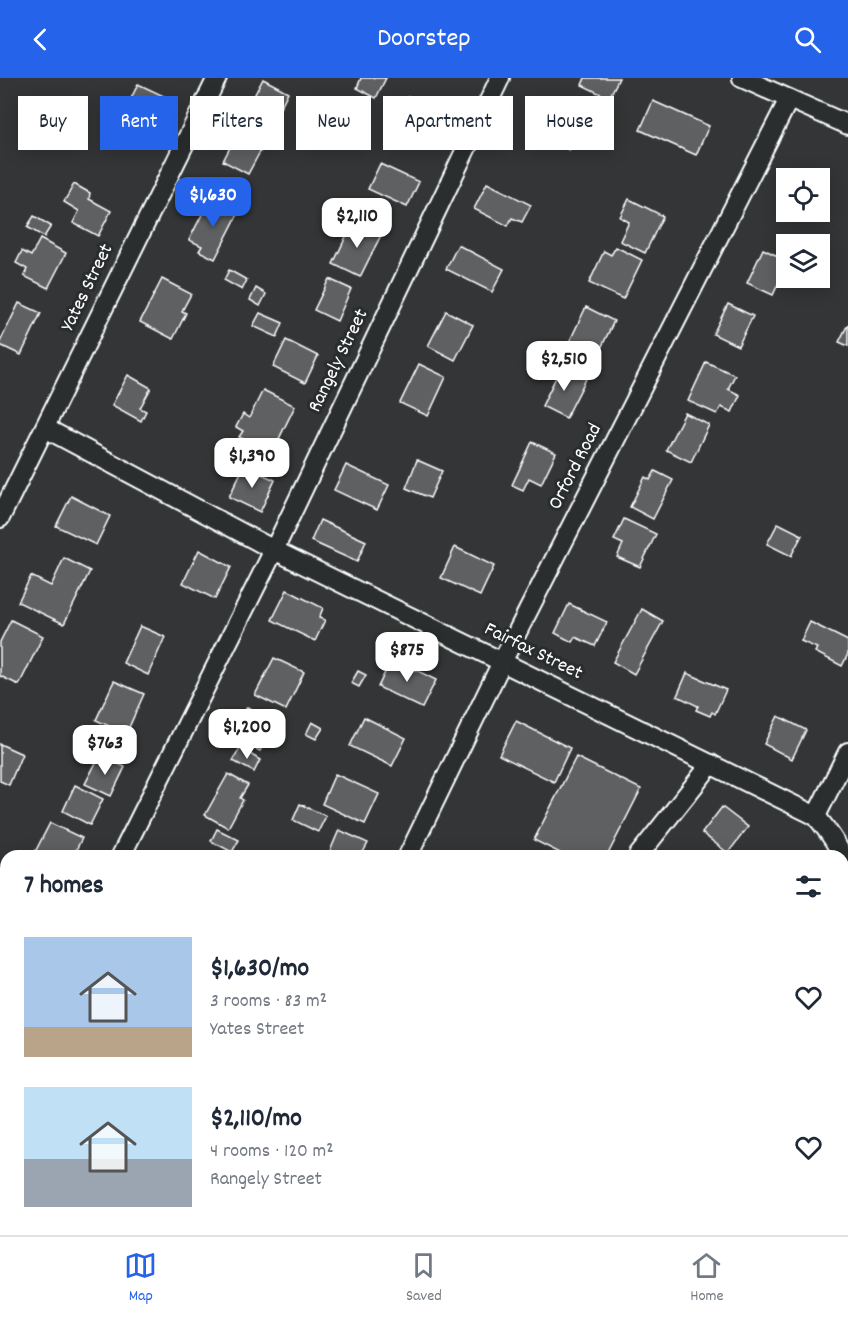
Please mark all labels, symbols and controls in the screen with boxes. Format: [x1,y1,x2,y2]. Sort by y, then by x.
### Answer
text: Doorstep [377,20,471,59]
icon: back [24,23,57,56]
icon: search [791,23,824,56]
chip: Buy [18,96,88,150]
chip: Rent [100,96,178,150]
chip: Filters [190,96,284,150]
chip: New [296,96,371,150]
chip: Apartment [383,96,513,150]
chip: House [525,96,614,150]
map controls [776,168,830,288]
button: locate [776,168,830,222]
pin: $1,630 [164,177,262,228]
text: $1,630 [189,182,237,210]
pin: $2,110 [308,198,406,249]
text: $2,110 [336,203,378,231]
button: layers [776,234,830,288]
street label: Yates Street [55,239,121,337]
street label: Rangely Street [302,305,376,417]
pin: $2,510 [515,341,613,392]
text: $2,510 [540,346,588,374]
street label: Orford Road [542,419,610,515]
pin: $1,390 [203,438,301,489]
text: $1,390 [228,443,276,471]
street label: Fairfax Street [479,616,587,688]
pin: $875 [371,632,443,683]
text: $875 [389,637,425,665]
pin: $1,200 [198,709,296,760]
text: $1,200 [223,714,271,742]
pin: $763 [69,725,141,776]
text: $763 [87,730,123,758]
text: 7 homes [24,868,104,905]
icon: filters [792,870,825,903]
text: $1,630/mo [210,951,309,988]
icon: home [72,961,144,1033]
icon: heart [792,981,825,1014]
text: 3 rooms · 83 m² [210,988,327,1016]
text: Yates Street [210,1016,304,1044]
text: $2,110/mo [210,1101,302,1138]
icon: home [72,1111,144,1183]
icon: heart [792,1131,825,1164]
text: 4 rooms · 120 m² [210,1138,334,1166]
text: Rangely Street [210,1166,322,1194]
tab: Map [124,1249,157,1308]
tab: Saved [406,1249,442,1308]
tab: Home [690,1249,724,1308]

